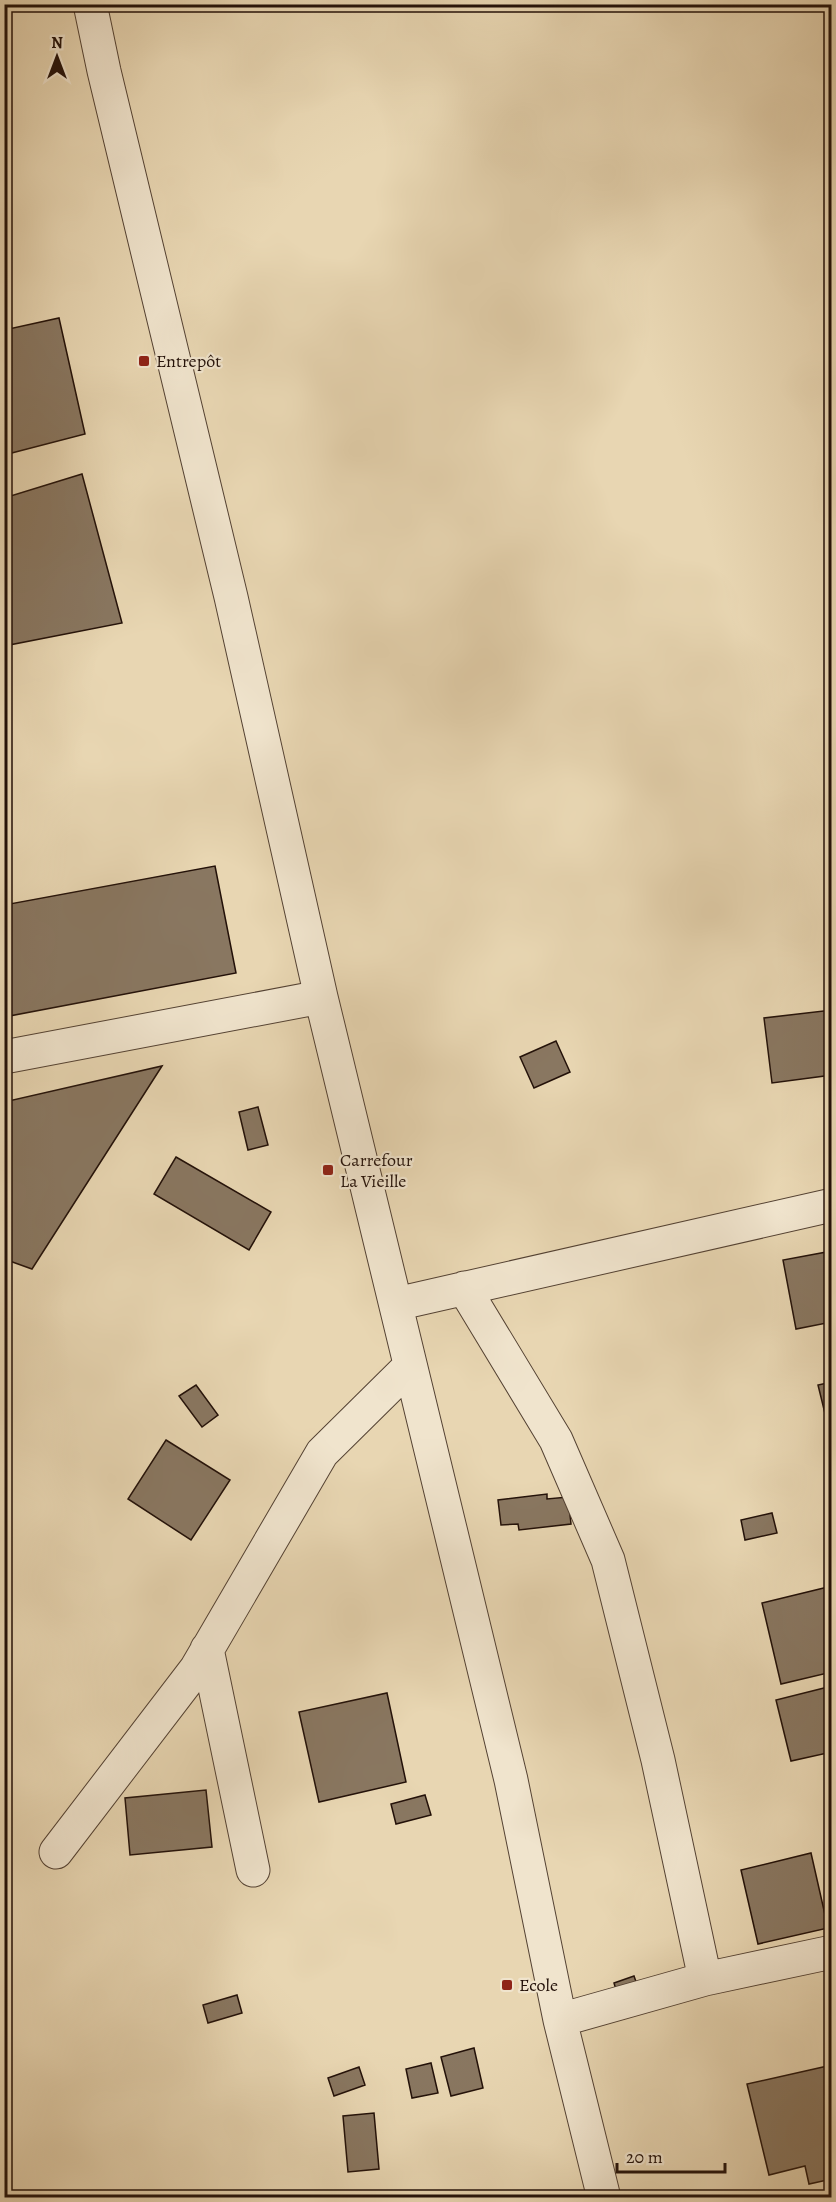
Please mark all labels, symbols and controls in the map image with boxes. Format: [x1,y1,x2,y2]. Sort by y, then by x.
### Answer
north arrow [27,27,87,87]
text: N [51,32,63,54]
place label: Entrepôt [156,349,221,373]
marker: Entrepôt [137,354,151,368]
place label: Carrefour La Vieille [340,1148,413,1193]
marker: Carrefour La Vieille [321,1163,335,1177]
place label: Ecole [519,1973,558,1997]
marker: Ecole [500,1978,514,1992]
scale bar [617,2136,725,2174]
text: 20 m [626,2145,663,2169]

